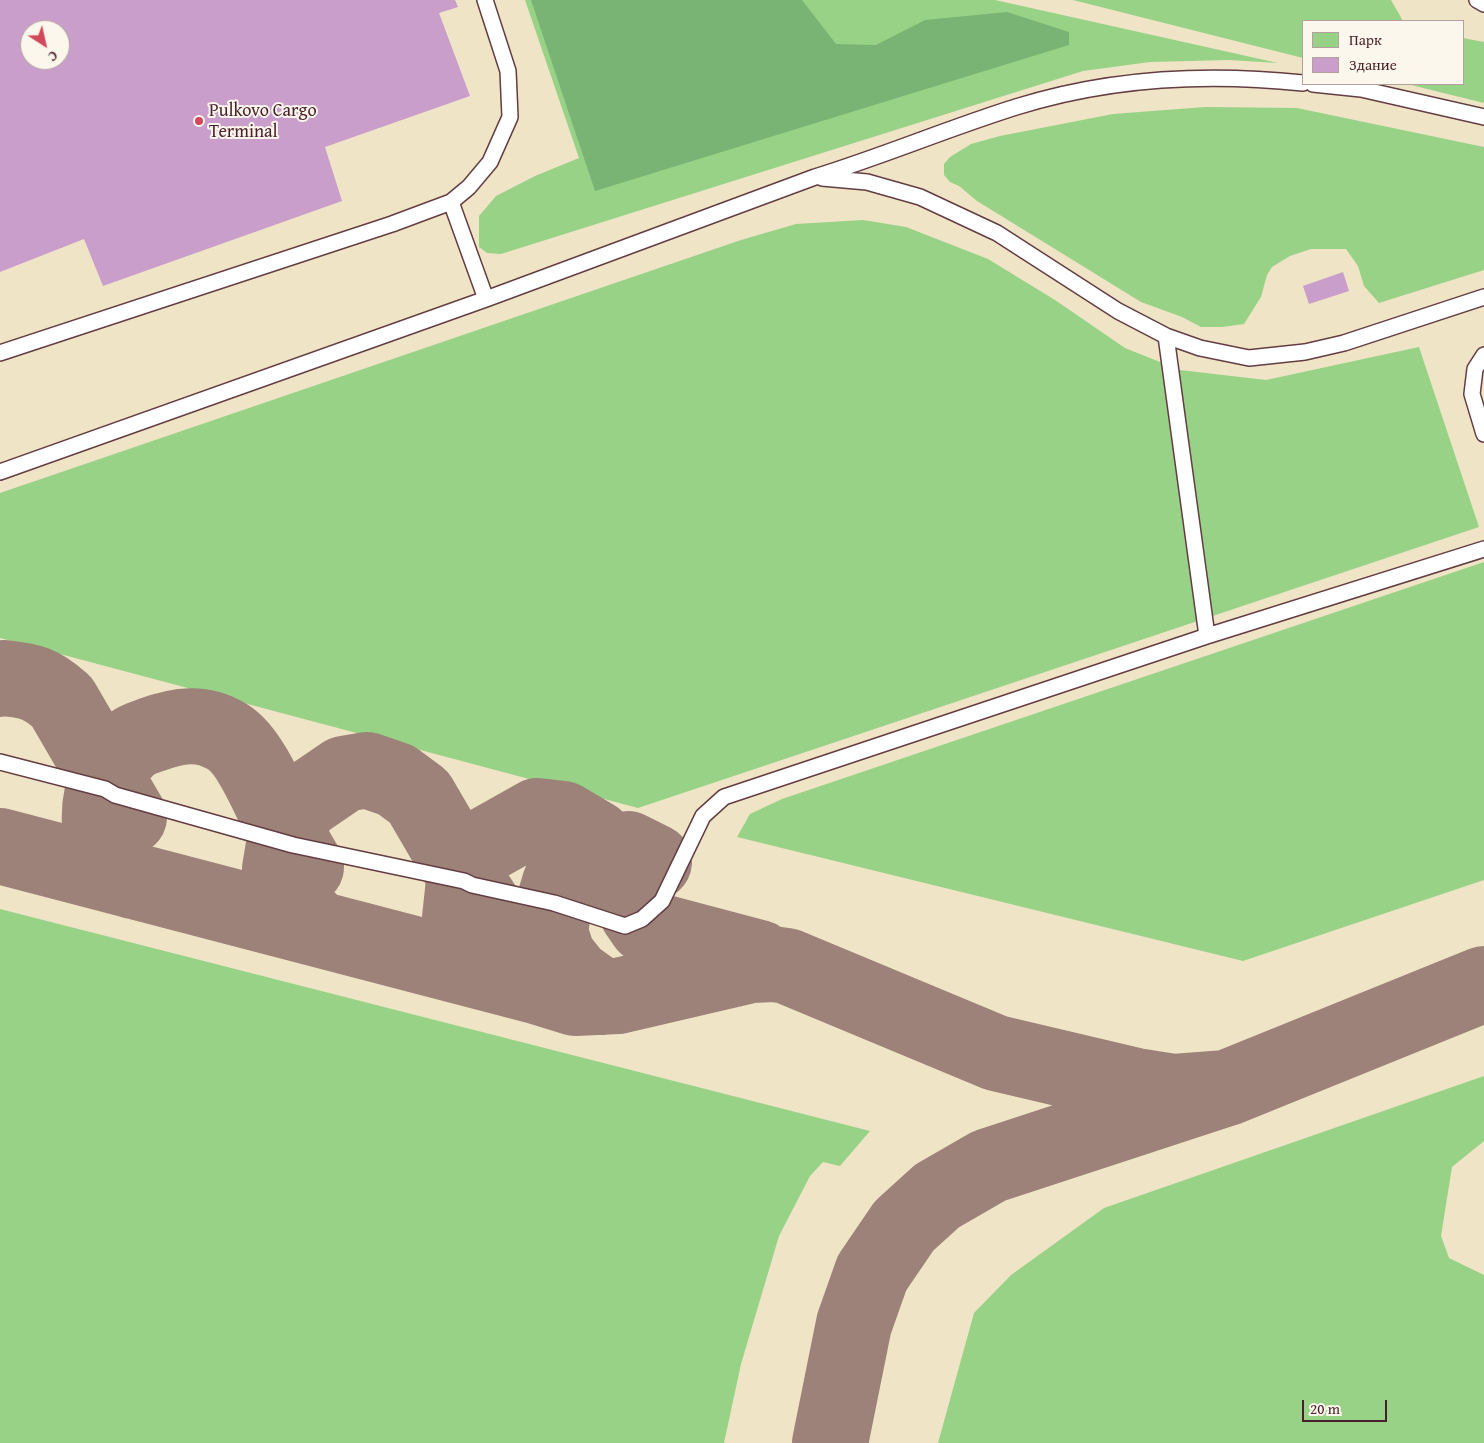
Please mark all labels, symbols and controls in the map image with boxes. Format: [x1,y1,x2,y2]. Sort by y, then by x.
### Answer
north arrow [20,20,70,70]
legend [1302,20,1464,85]
text: Парк [1349,29,1382,50]
text: С [44,46,62,67]
text: Здание [1349,54,1397,75]
place label: Pulkovo Cargo Terminal [209,100,317,142]
marker: Pulkovo Cargo Terminal [193,115,205,127]
scale bar [1304,1390,1389,1422]
text: 20 m [1310,1398,1340,1419]

